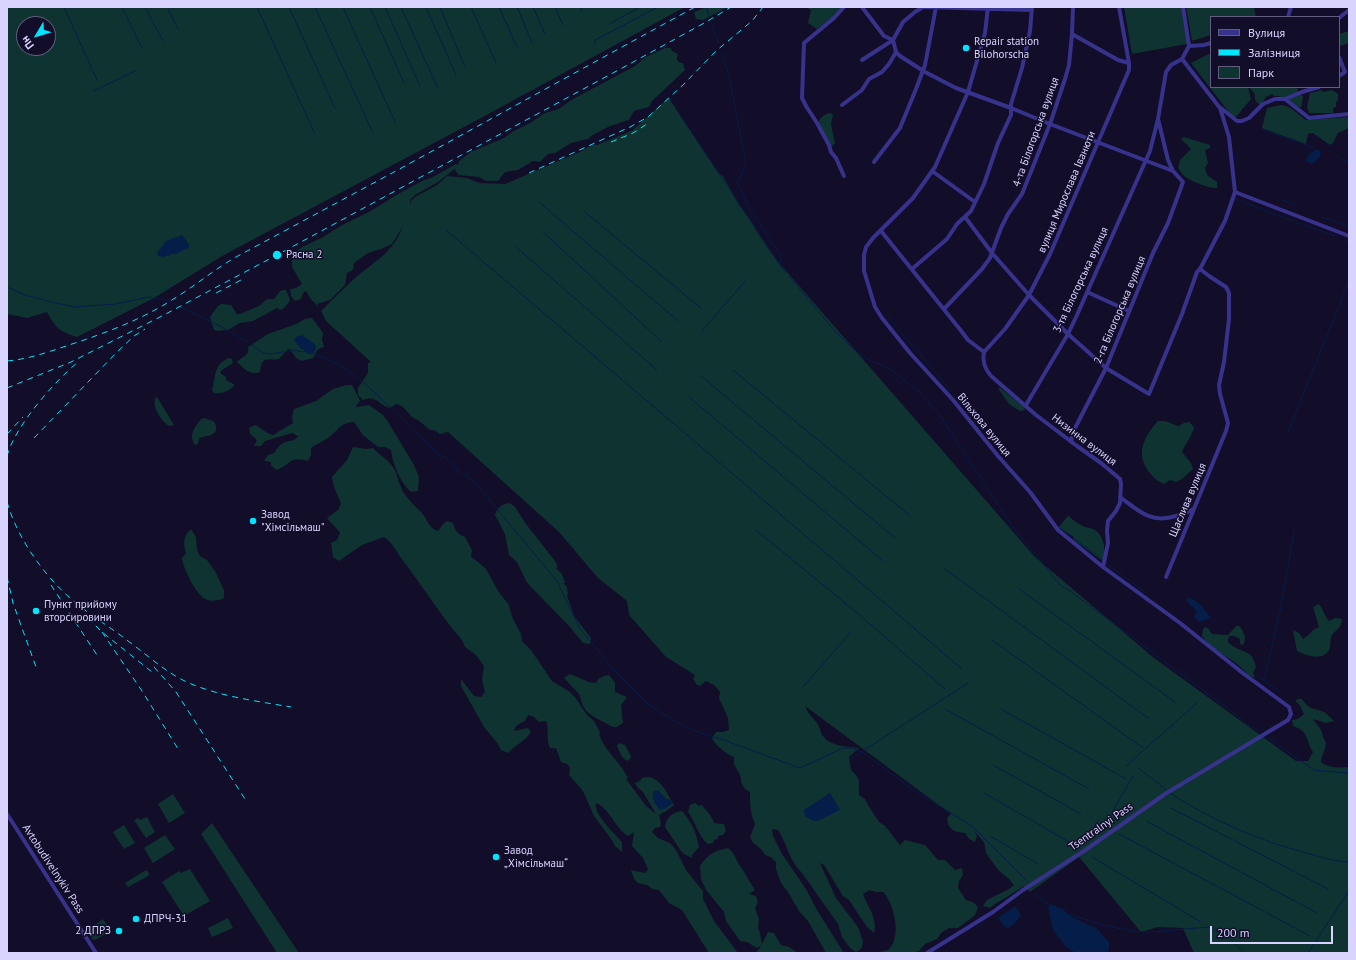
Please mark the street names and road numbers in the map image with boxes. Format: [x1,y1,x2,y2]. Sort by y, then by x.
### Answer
street label: 4-та Білогорська вулиця [1010,75,1062,189]
street label: вулиця Мирослава Іванюти [1035,129,1099,255]
street label: 3-тя Білогорська вулиця [1051,225,1111,335]
street label: 2-га Білогорська вулиця [1091,254,1149,366]
street label: Вільхова вулиця [954,390,1014,460]
street label: Низинна вулиця [1049,411,1119,469]
street label: Щаслива вулиця [1166,461,1210,539]
street label: Tsentralnyi Pass [1067,800,1135,854]
street label: Avtobudivelnykiv Pass [19,822,87,916]

